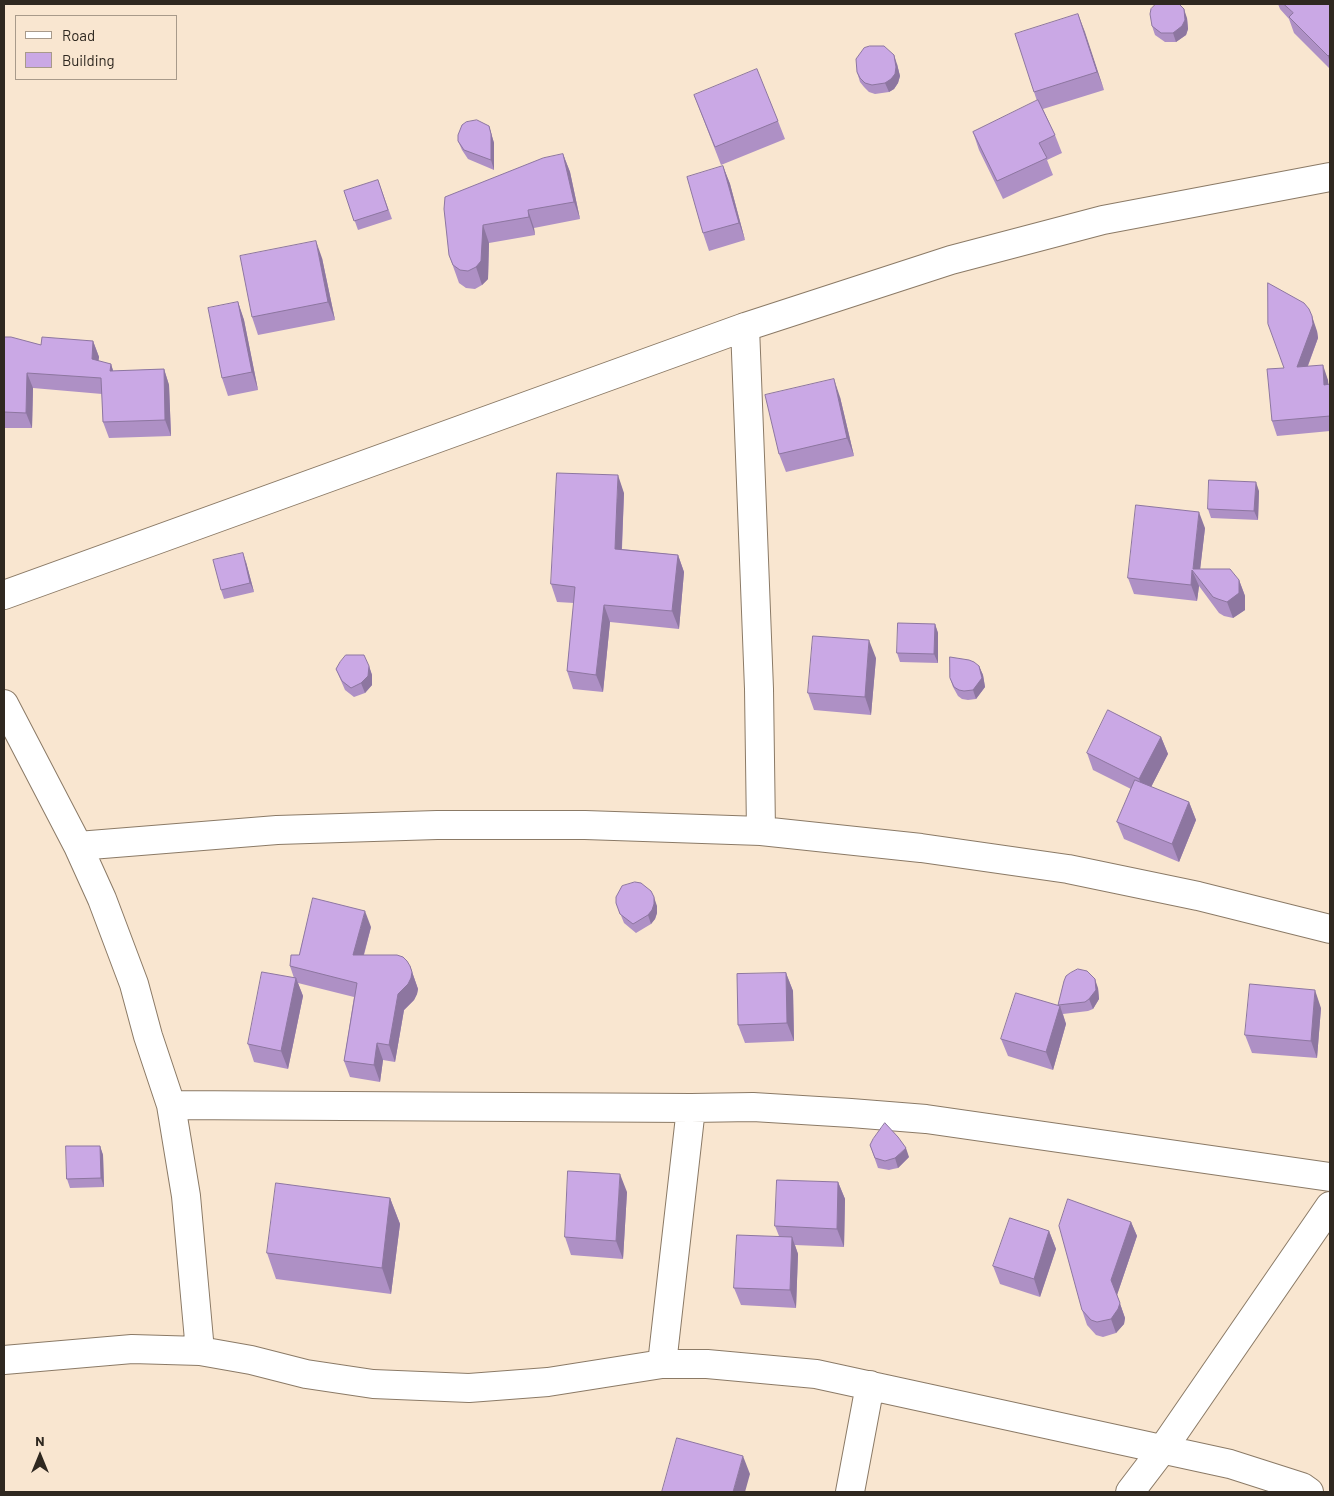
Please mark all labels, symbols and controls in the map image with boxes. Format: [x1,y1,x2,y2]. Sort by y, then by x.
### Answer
legend [15,15,178,80]
text: Road [62,26,95,44]
text: Building [62,51,115,69]
north arrow [15,1431,65,1481]
text: N [35,1432,45,1449]

